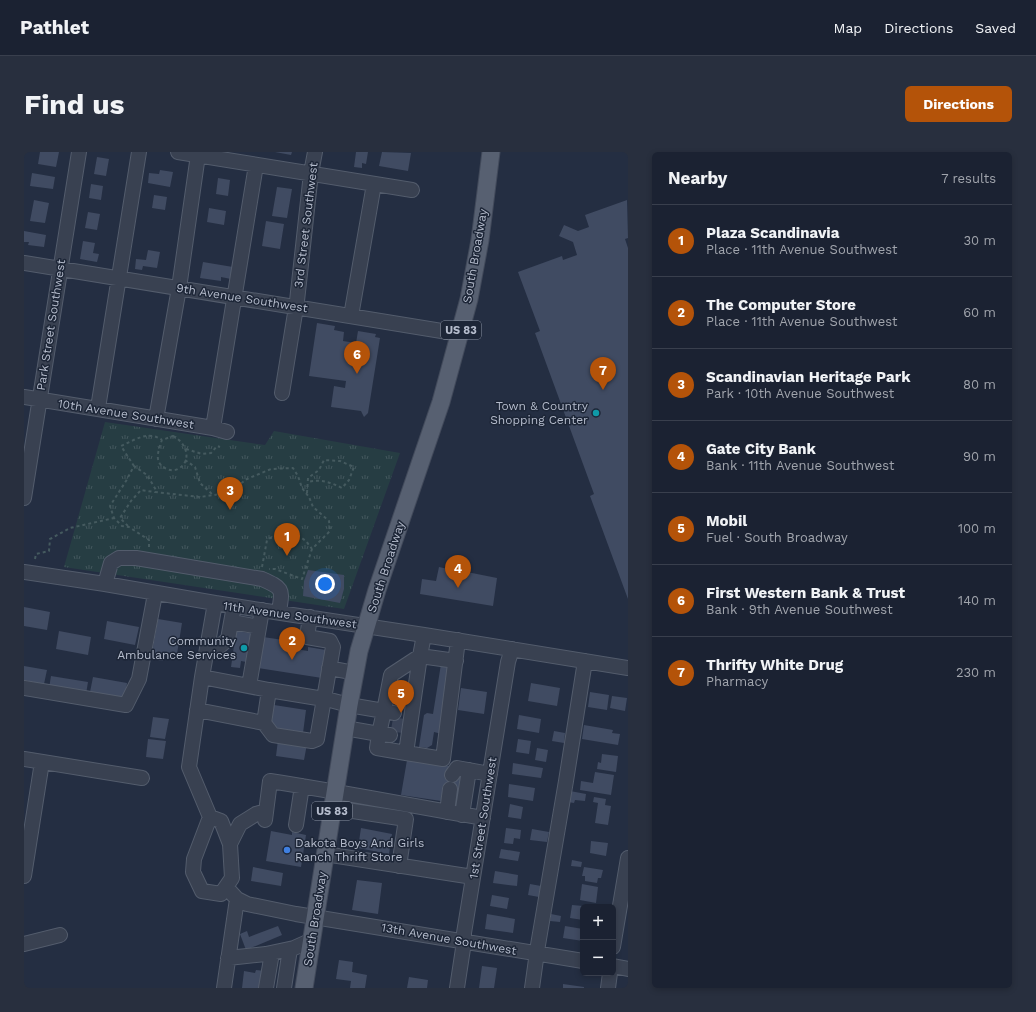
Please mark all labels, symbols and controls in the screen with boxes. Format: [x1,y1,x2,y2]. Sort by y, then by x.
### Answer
text: Pathlet [20,16,89,39]
text: Map [834,20,862,36]
text: Directions [884,20,953,36]
text: Saved [975,20,1016,36]
button: Directions [905,86,1012,122]
text: Find us [24,88,124,121]
street label: 3rd Street Southwest [291,161,321,289]
text: Nearby [668,168,727,188]
text: 7 results [941,171,996,186]
street label: South Broadway [460,207,490,304]
text: Plaza Scandinavia [706,224,839,242]
text: 1 [678,233,684,248]
text: 30 m [964,233,996,248]
text: Place · 11th Avenue Southwest [706,242,898,257]
street label: Park Street Southwest [34,258,68,392]
street label: 9th Avenue Southwest [175,281,309,315]
text: The Computer Store [706,296,856,314]
text: 2 [677,305,685,320]
text: 60 m [963,305,996,320]
text: Place · 11th Avenue Southwest [706,314,898,329]
road number: US 83 [441,321,481,339]
pin: 6 [344,341,370,374]
pin: 7 [590,357,616,390]
text: Scandinavian Heritage Park [706,368,911,386]
text: 3 [677,377,685,392]
text: 80 m [963,377,996,392]
text: Park · 10th Avenue Southwest [706,386,894,401]
street label: 10th Avenue Southwest [57,396,195,432]
place label: Town & Country Shopping Center [490,399,589,427]
marker: Town & Country Shopping Center [591,408,601,418]
text: Gate City Bank [706,440,816,458]
text: 4 [677,449,685,464]
text: 90 m [963,449,996,464]
text: Bank · 11th Avenue Southwest [706,458,895,473]
pin: 3 [217,477,243,510]
text: Mobil [706,512,747,530]
street label: South Broadway [365,519,408,615]
text: 5 [677,521,685,536]
text: 100 m [958,521,996,536]
pin: 1 [274,523,300,556]
text: Fuel · South Broadway [706,530,848,545]
pin: 4 [445,555,471,588]
your location [315,574,335,594]
text: First Western Bank & Trust [706,584,905,602]
text: 6 [677,593,685,608]
text: 140 m [958,593,996,608]
street label: 11th Avenue Southwest [222,599,358,631]
text: Bank · 9th Avenue Southwest [706,602,893,617]
pin: 2 [279,627,305,660]
place label: Community Ambulance Services [117,634,237,662]
marker: Community Ambulance Services [239,643,249,653]
text: Thrifty White Drug [706,656,843,674]
text: 7 [677,665,685,680]
text: 230 m [956,665,996,680]
text: Pharmacy [706,674,768,689]
pin: 5 [388,680,414,713]
street label: 1st Street Southwest [466,756,500,880]
road number: US 83 [312,802,352,820]
place label: Dakota Boys And Girls Ranch Thrift Store [295,836,424,864]
marker: Dakota Boys And Girls Ranch Thrift Store [282,845,292,855]
street label: South Broadway [301,870,330,967]
map controls [580,904,616,976]
button: + [580,904,616,940]
street label: 13th Avenue Southwest [380,920,518,958]
button: − [580,940,616,976]

